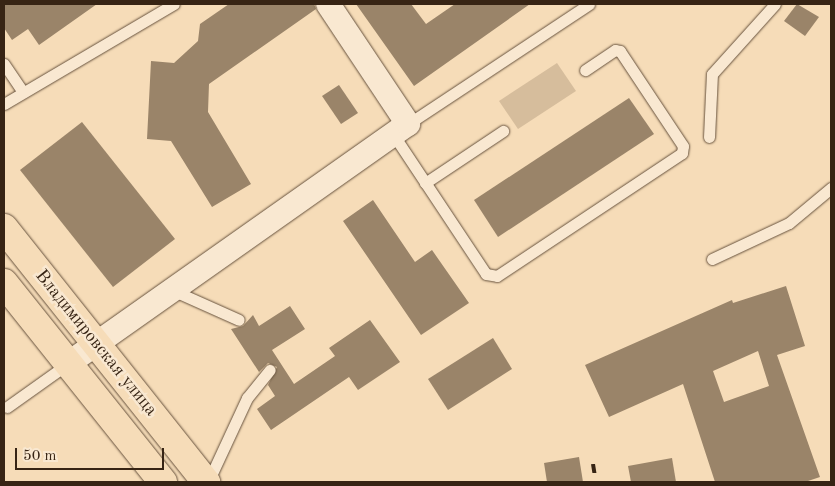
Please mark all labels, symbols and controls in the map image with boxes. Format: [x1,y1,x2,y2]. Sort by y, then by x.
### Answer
street label: Владимировская улица [30,265,162,421]
scale bar [18,438,166,470]
text: 50 m [23,449,57,464]

